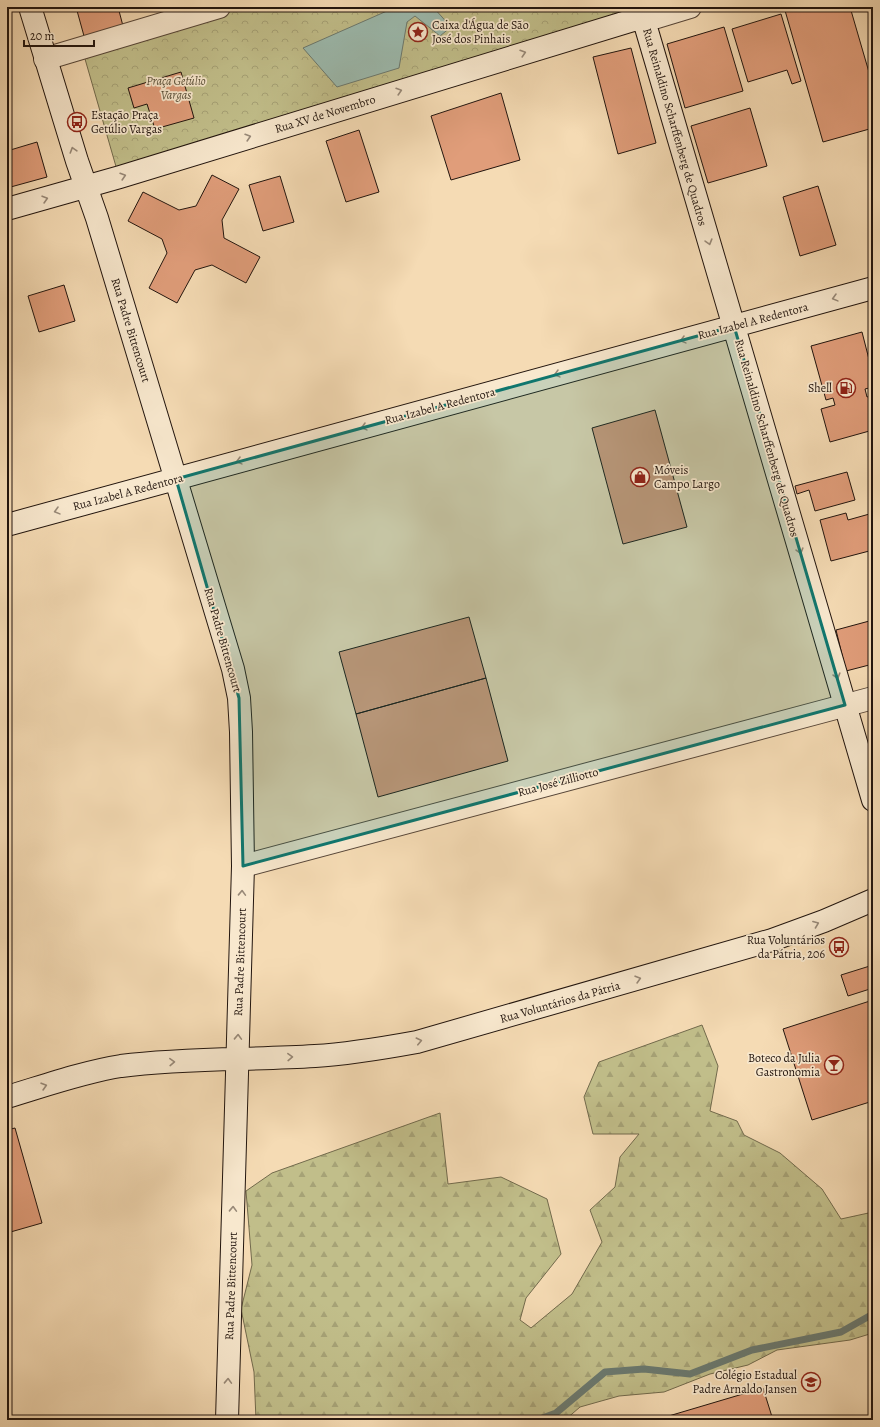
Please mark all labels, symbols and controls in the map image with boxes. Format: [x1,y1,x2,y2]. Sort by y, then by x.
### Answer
place label: Caixa d'Água de São José dos Pinhais [432,17,529,47]
place icon: Caixa d'Água de São José dos Pinhais [407,21,429,43]
scale bar [24,22,94,48]
street label: Rua Reinaldino Scharffenberg de Quadros [639,26,711,228]
text: 20 m [30,28,54,44]
one-way arrow [519,50,526,58]
park label: Praça Getúlio Vargas [146,73,206,103]
one-way arrow [395,88,402,96]
street label: Rua XV de Novembro [273,91,377,137]
place label: Estação Praça Getúlio Vargas [91,107,162,137]
bus stop icon: Estação Praça Getúlio Vargas [66,111,88,133]
one-way arrow [244,134,251,142]
one-way arrow [69,146,78,153]
one-way arrow [120,172,127,181]
one-way arrow [41,195,48,203]
one-way arrow [704,239,713,246]
street label: Rua Padre Bittencourt [108,276,154,384]
one-way arrow [832,293,839,302]
street label: Rua Izabel A Redentora [696,298,810,343]
one-way arrow [679,335,686,344]
street label: Rua Reinaldino Scharffenberg de Quadros [731,337,803,539]
one-way arrow [554,369,561,378]
fuel station icon: Shell [835,377,857,399]
place label: Shell [808,380,832,396]
street label: Rua Izabel A Redentora [383,383,497,428]
one-way arrow [361,422,368,431]
one-way arrow [236,456,243,465]
place label: Móveis Campo Largo [654,462,720,492]
shop icon: Móveis Campo Largo [629,466,651,488]
street label: Rua Izabel A Redentora [71,469,185,514]
one-way arrow [54,506,61,515]
one-way arrow [795,548,804,555]
street label: Rua Padre Bittencourt [200,586,246,694]
one-way arrow [832,672,841,679]
street label: Rua José Zilliotto [516,764,600,800]
one-way arrow [238,890,246,896]
street label: Rua Padre Bittencourt [230,908,250,1016]
one-way arrow [812,921,819,929]
place label: Rua Voluntários da Pátria, 206 [747,932,825,962]
bus stop icon: Rua Voluntários da Pátria, 206 [828,936,850,958]
one-way arrow [634,975,641,984]
street label: Rua Voluntários da Pátria [498,977,622,1027]
one-way arrow [234,1034,242,1040]
one-way arrow [415,1037,422,1046]
place label: Boteco da Julia Gastronomia [748,1050,820,1080]
one-way arrow [287,1053,293,1062]
bar icon: Boteco da Julia Gastronomia [823,1054,845,1076]
one-way arrow [169,1058,175,1066]
one-way arrow [41,1082,48,1091]
one-way arrow [229,1206,237,1212]
street label: Rua Padre Bittencourt [221,1232,241,1340]
place label: Colégio Estadual Padre Arnaldo Jansen [693,1367,797,1397]
school or university icon: Colégio Estadual Padre Arnaldo Jansen [800,1371,822,1393]
one-way arrow [224,1378,232,1384]

